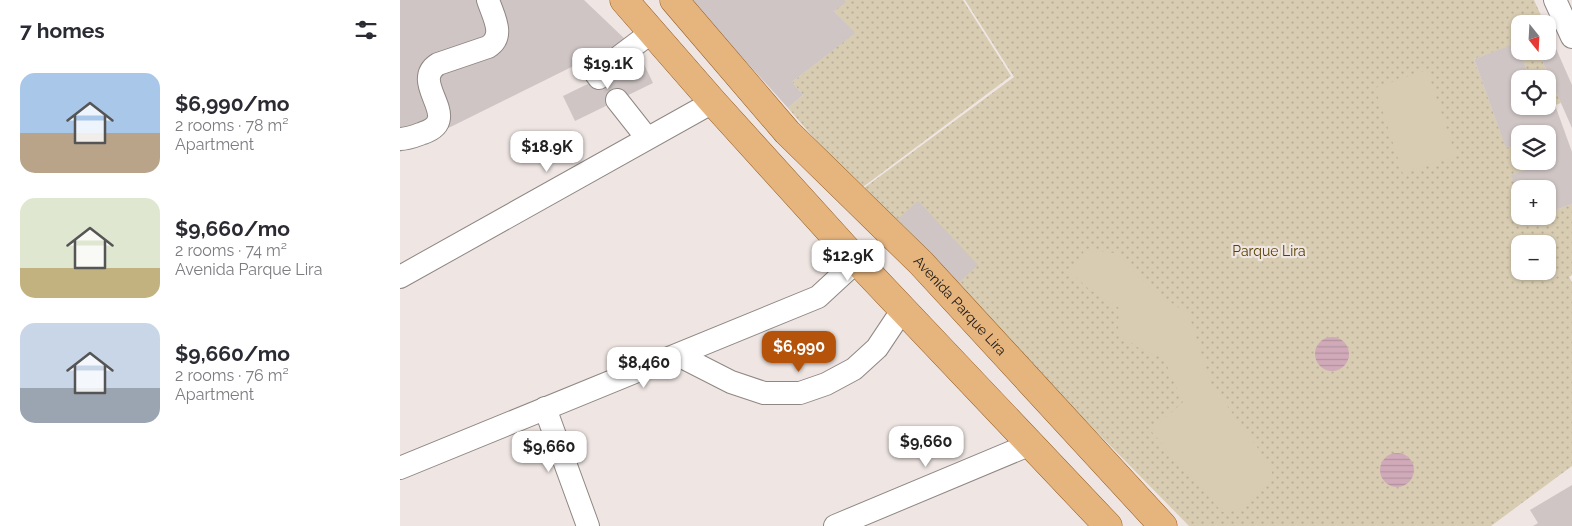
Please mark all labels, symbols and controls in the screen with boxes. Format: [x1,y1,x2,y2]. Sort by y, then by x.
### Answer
north arrow [1511,15,1556,60]
map controls [1511,15,1556,280]
icon: filters [352,16,380,44]
text: 7 homes [20,18,105,43]
pin: $19.1K [567,48,649,90]
text: $19.1K [583,54,633,73]
button: locate [1511,70,1556,115]
text: $6,990/mo [175,91,290,116]
icon: home [60,93,120,153]
text: 2 rooms · 78 m² [175,116,288,135]
button: layers [1511,125,1556,170]
pin: $18.9K [506,130,588,173]
text: Apartment [175,135,254,154]
text: $18.9K [521,137,573,156]
button: + [1511,180,1556,225]
text: $9,660/mo [175,216,290,241]
icon: home [60,218,120,278]
button: − [1511,235,1556,280]
pin: $12.9K [807,240,889,282]
text: 2 rooms · 74 m² [175,241,287,260]
park label: Parque Lira [1232,243,1306,259]
text: $12.9K [823,246,873,265]
street label: Avenida Parque Lira [911,253,1010,359]
text: Avenida Parque Lira [175,260,322,279]
pin: $6,990 [758,330,840,373]
text: $6,990 [773,337,825,356]
text: $9,660/mo [175,341,290,366]
icon: home [60,343,120,403]
pin: $8,460 [603,346,685,389]
text: $8,460 [618,353,670,372]
text: 2 rooms · 76 m² [175,366,289,385]
text: Apartment [175,385,254,404]
pin: $9,660 [885,426,967,468]
pin: $9,660 [508,430,590,473]
text: $9,660 [900,432,952,451]
text: $9,660 [523,437,575,456]

